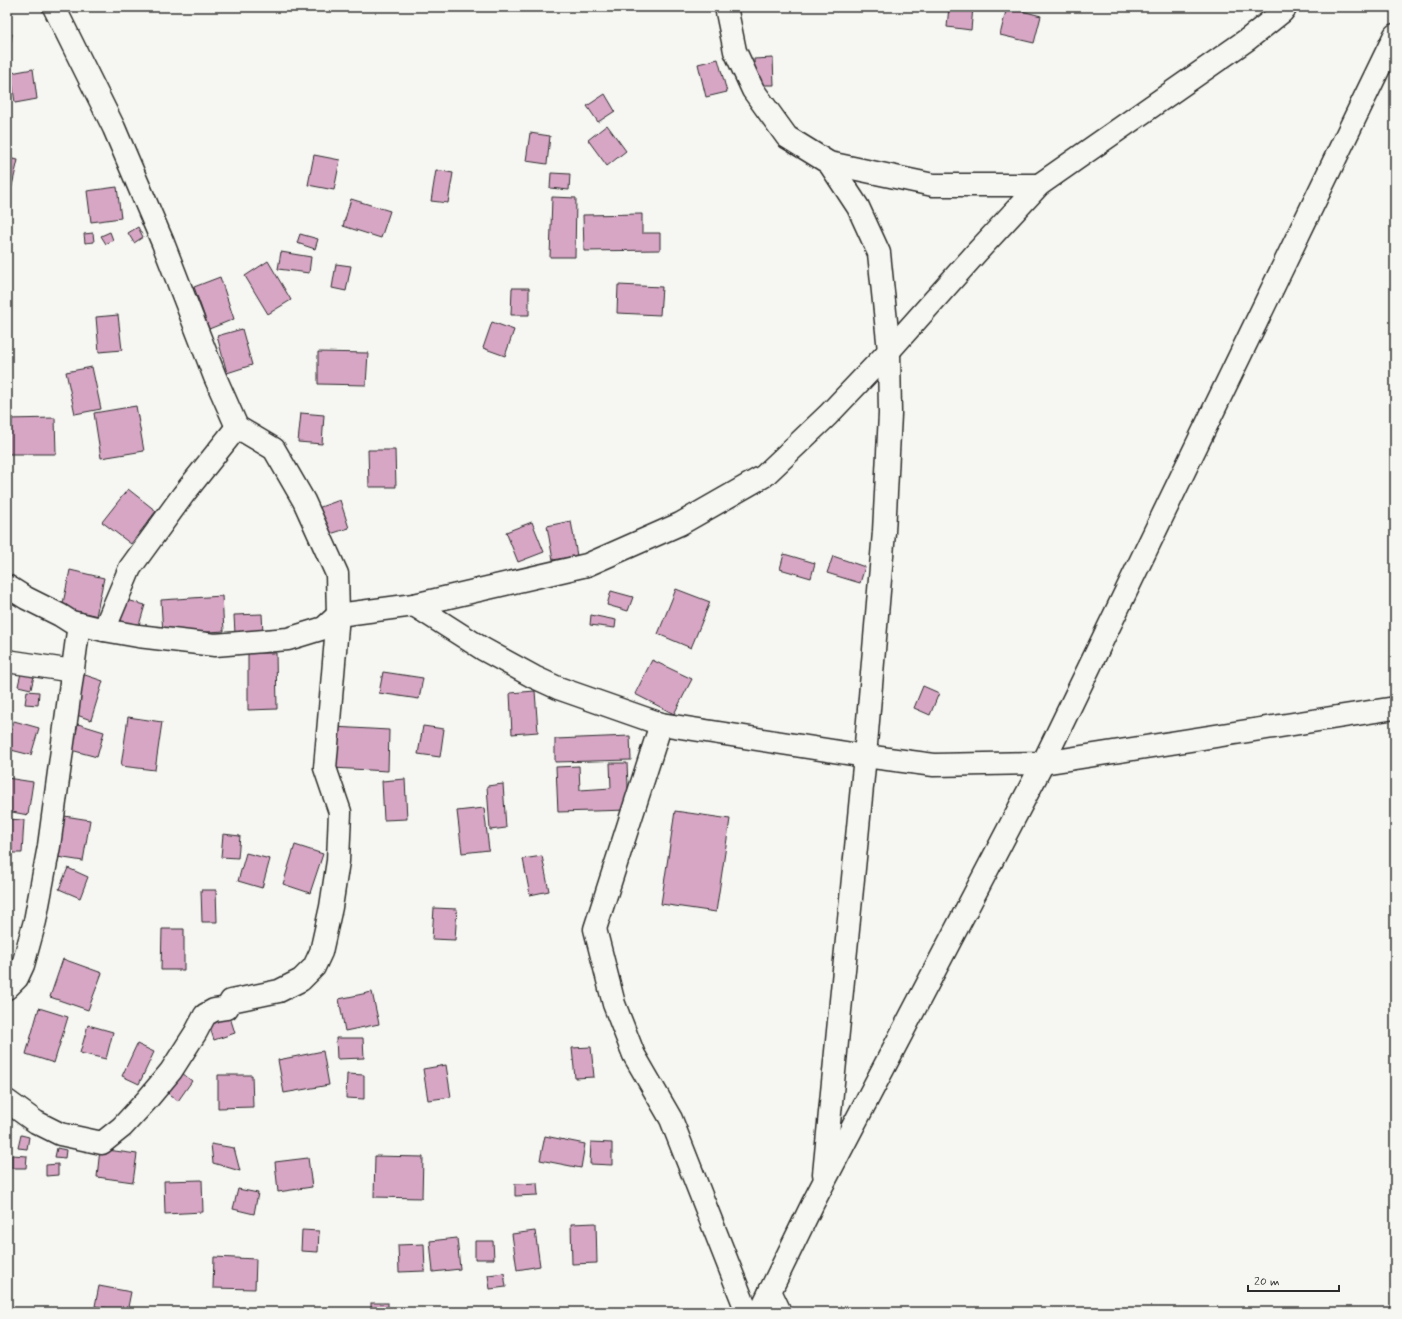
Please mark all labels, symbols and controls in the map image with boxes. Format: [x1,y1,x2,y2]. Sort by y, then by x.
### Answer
scale bar [1248,1267,1339,1293]
text: 20 m [1254,1274,1280,1290]

